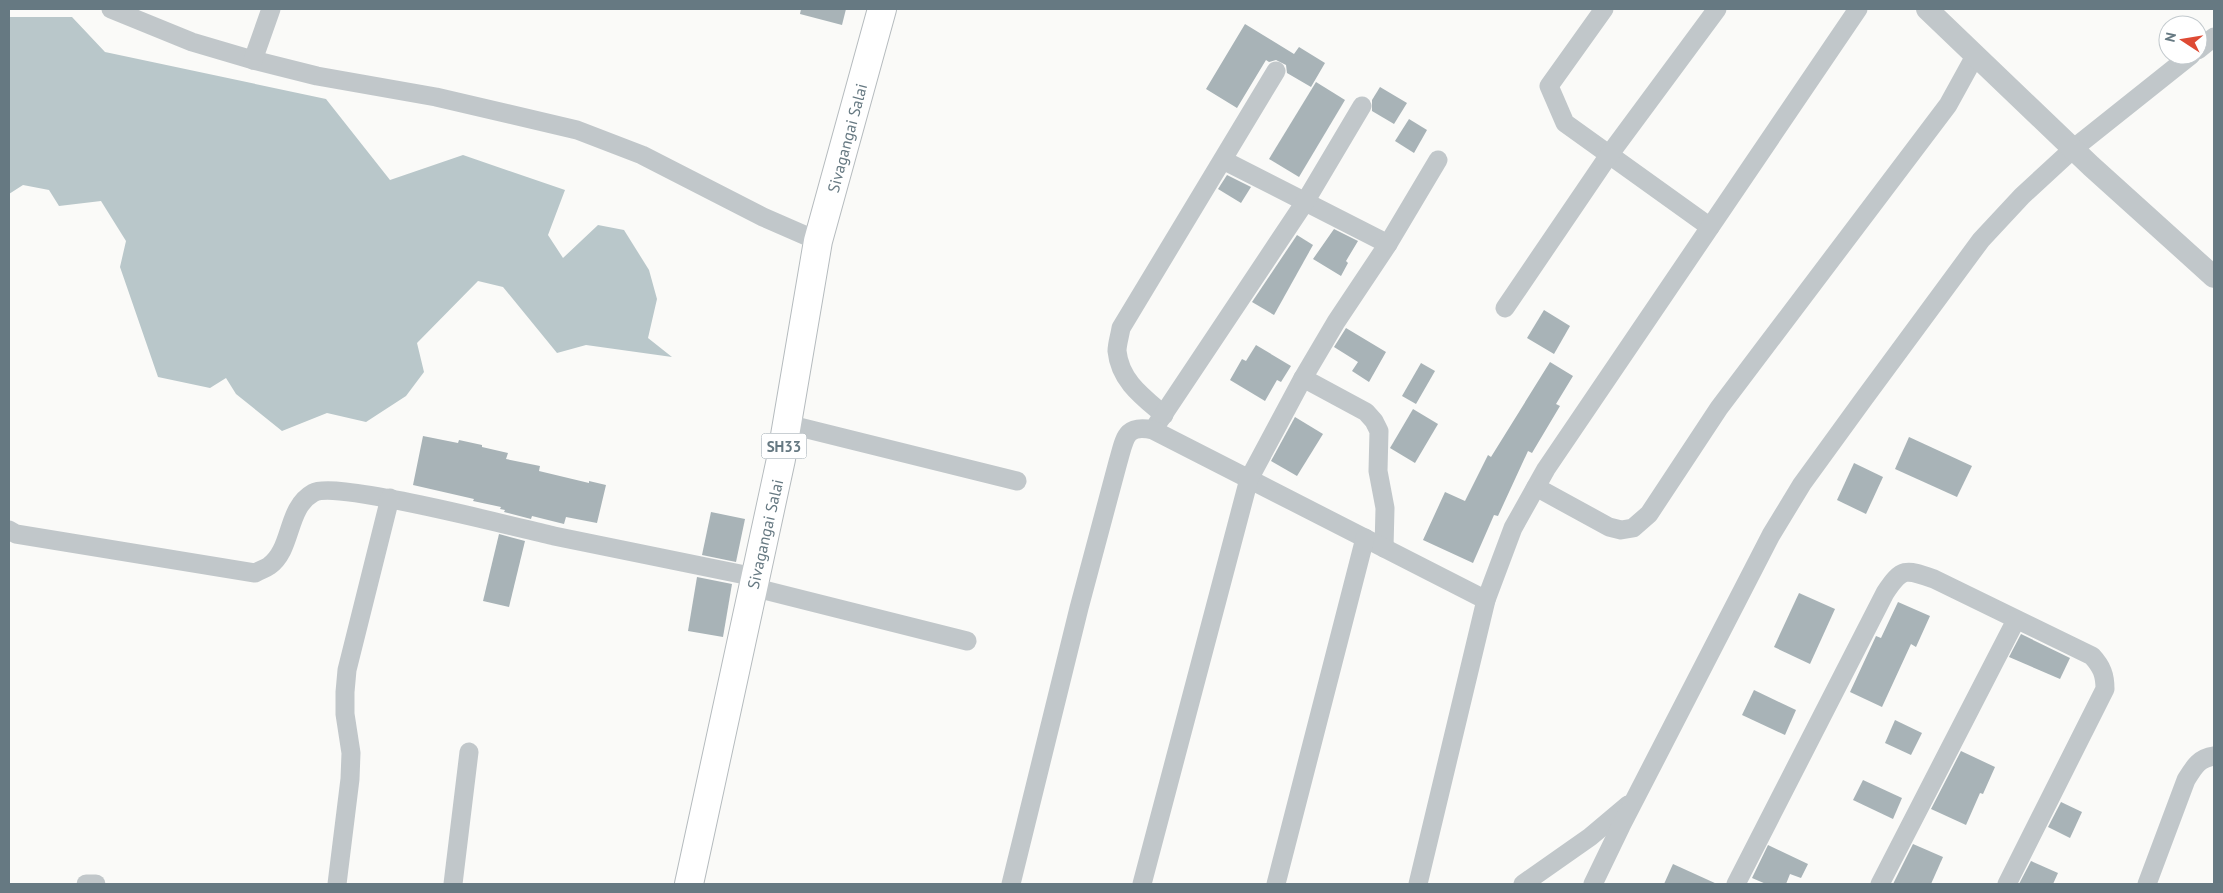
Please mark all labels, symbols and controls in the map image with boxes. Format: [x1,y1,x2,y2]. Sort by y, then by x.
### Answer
north arrow [2158,15,2208,65]
text: N [2161,31,2180,44]
street label: Sivagangai Salai [823,81,871,195]
road number: SH33 [762,434,806,458]
street label: Sivagangai Salai [743,477,787,591]

